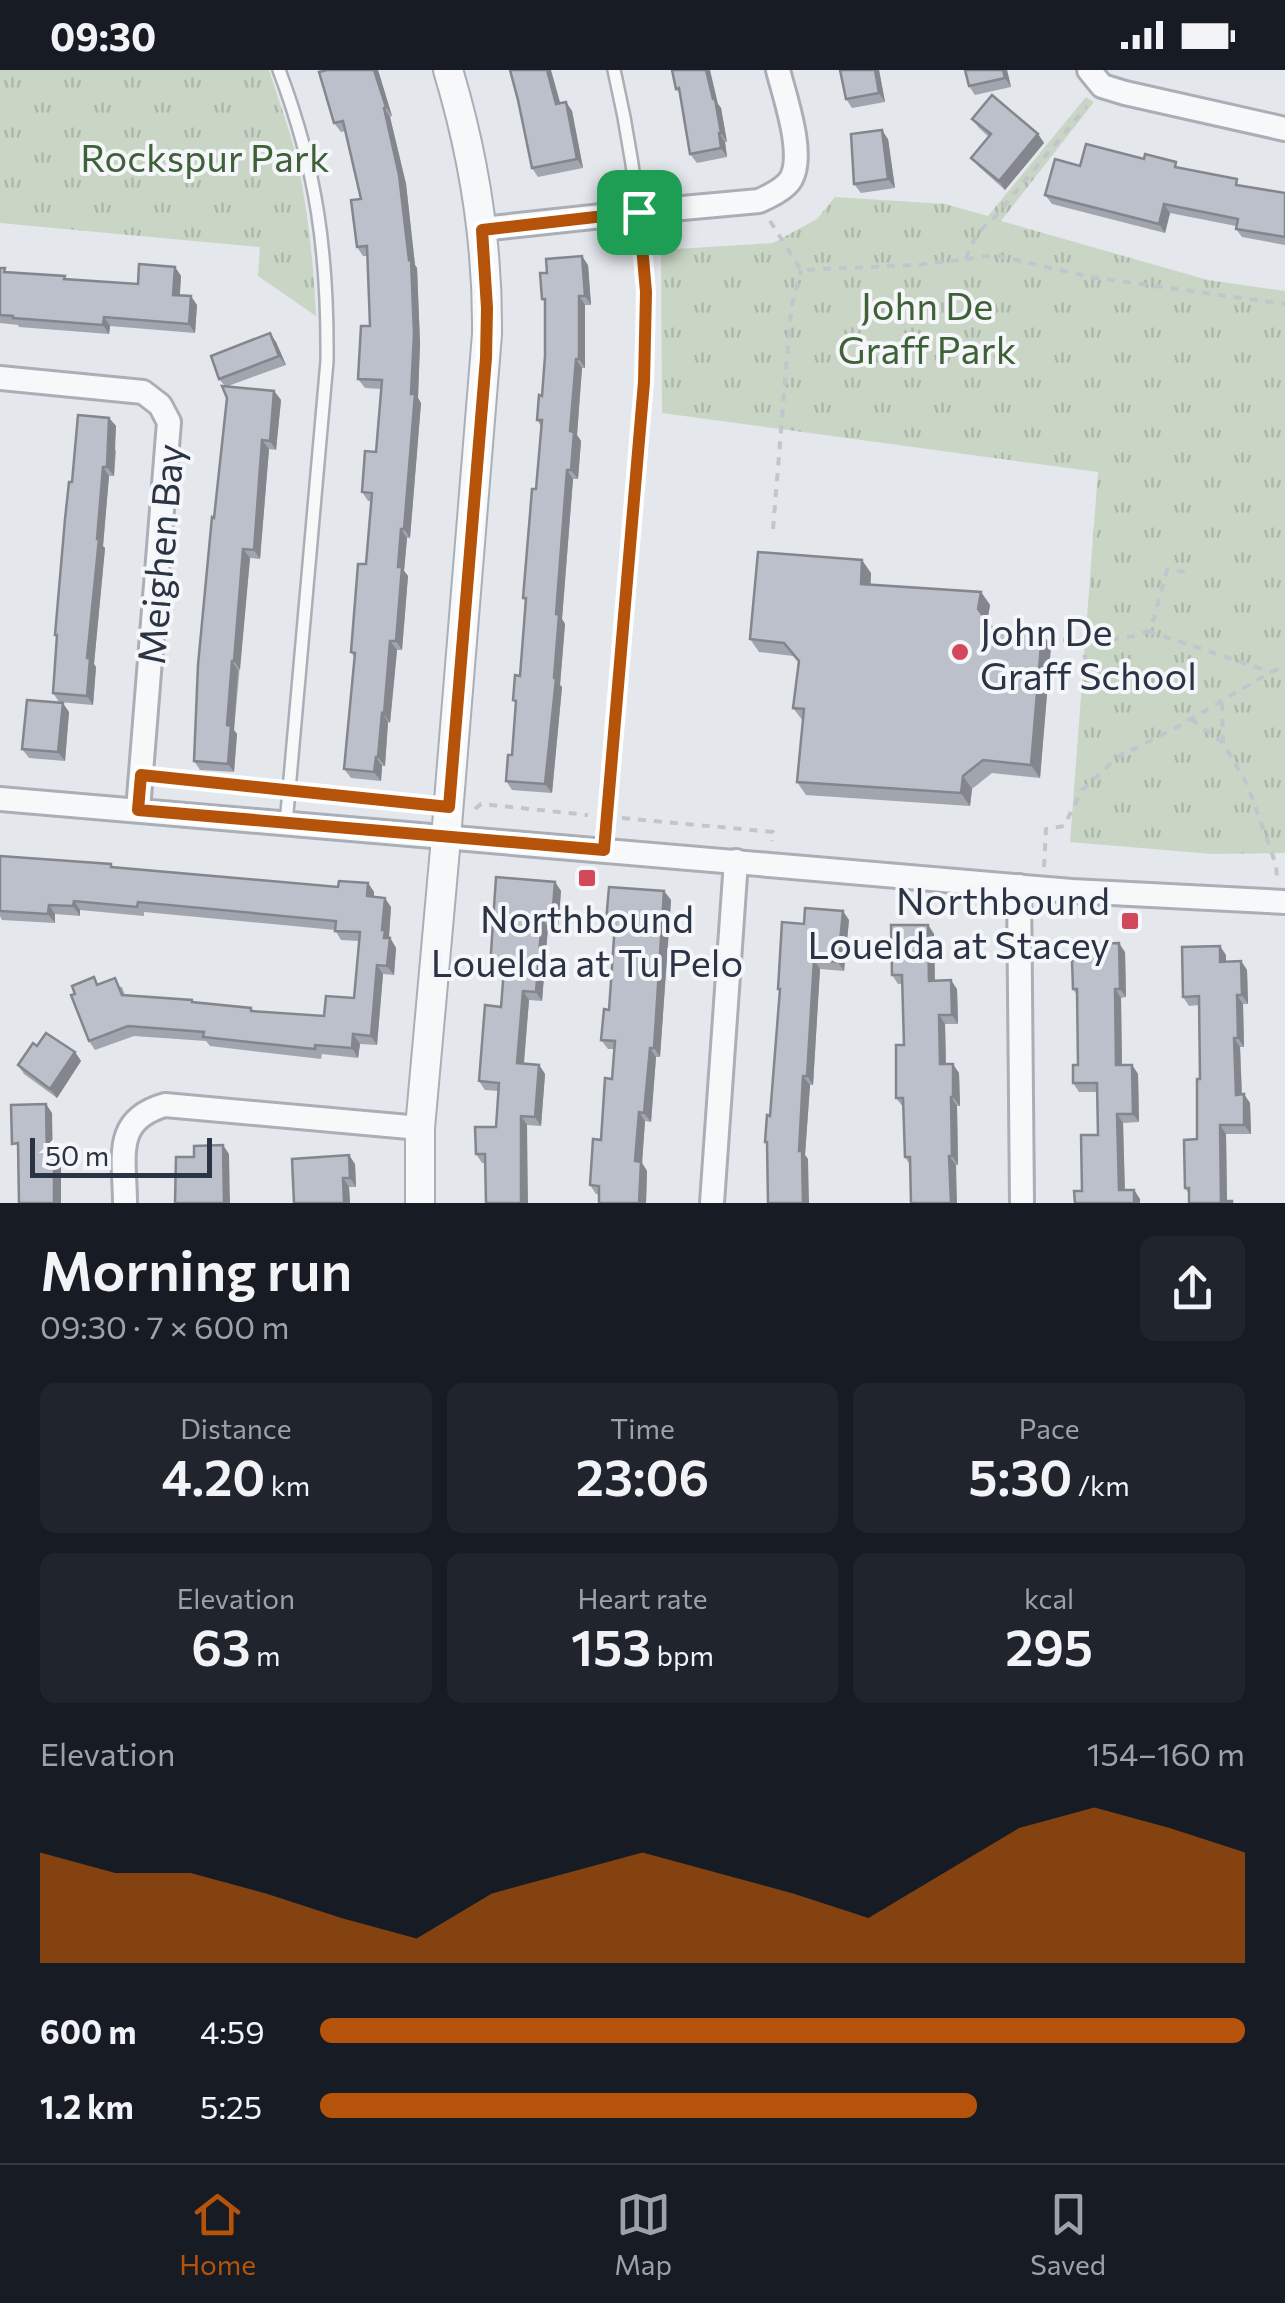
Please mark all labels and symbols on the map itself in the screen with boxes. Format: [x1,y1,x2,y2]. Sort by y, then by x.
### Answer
park label: Rockspur Park [80,133,330,180]
pin [597,170,682,255]
park label: John De Graff Park [838,281,1016,372]
street label: Meighen Bay [126,442,192,666]
place label: John De Graff School [980,607,1197,698]
marker: John De Graff School [949,641,971,663]
marker: Northbound Louelda at Tu Pelo [576,867,598,889]
place label: Northbound Louelda at Stacey [807,876,1110,967]
place label: Northbound Louelda at Tu Pelo [431,894,743,985]
marker: Northbound Louelda at Stacey [1119,910,1141,932]
scale bar [30,1133,212,1178]

